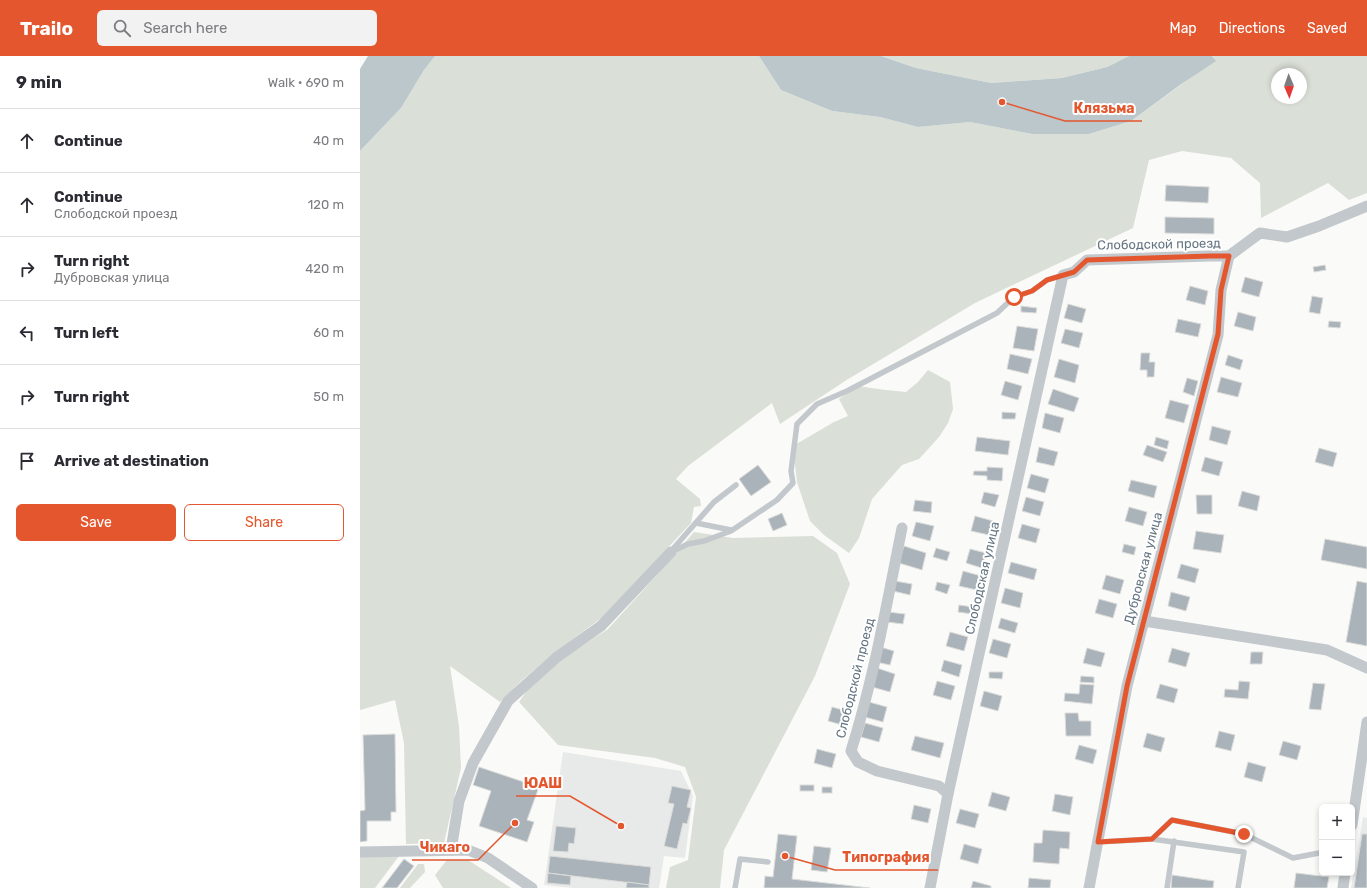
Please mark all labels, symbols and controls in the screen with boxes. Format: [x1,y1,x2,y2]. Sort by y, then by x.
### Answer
search box [97,10,377,46]
text: Trailo [20,17,73,40]
icon: search [111,17,133,39]
text: Search here [143,19,227,37]
text: Map [1170,20,1197,37]
text: Directions [1219,20,1285,37]
text: Saved [1307,20,1347,37]
north arrow [1271,68,1307,104]
text: 9 min [16,72,62,92]
text: Walk · 690 m [268,75,344,90]
callout: Клязьма [1065,95,1142,121]
text: Клязьма [1073,100,1135,117]
icon: ahead [16,130,38,152]
text: Continue [54,132,123,150]
text: 40 m [313,133,344,148]
text: Continue [54,188,123,206]
icon: ahead [16,194,38,216]
text: 120 m [308,197,344,212]
text: Слободской проезд [54,206,178,221]
street label: Слободской проезд [1097,235,1221,253]
text: Turn right [54,252,129,270]
icon: right [16,258,38,280]
text: 420 m [305,261,344,276]
text: Дубровская улица [54,270,169,285]
route start [1005,288,1023,306]
icon: left [16,322,38,344]
text: Turn left [54,324,119,342]
text: 60 m [313,325,344,340]
icon: right [16,386,38,408]
text: Turn right [54,388,129,406]
text: 50 m [313,389,344,404]
icon: arrive [16,450,38,472]
text: Arrive at destination [54,452,209,470]
button: Save [16,504,176,541]
button: Share [184,504,344,541]
street label: Дубровская улица [1121,510,1165,626]
street label: Слободская улица [962,520,1002,636]
street label: Слободской проезд [833,616,877,740]
callout: ЮАШ [516,770,570,796]
text: ЮАШ [524,775,562,792]
map controls [1319,804,1355,876]
button: + [1319,804,1355,840]
route end [1235,825,1253,843]
callout: Чикаго [412,834,478,860]
text: Чикаго [420,839,470,856]
button: − [1319,840,1355,876]
callout: Типография [835,844,938,870]
text: Типография [842,849,930,866]

